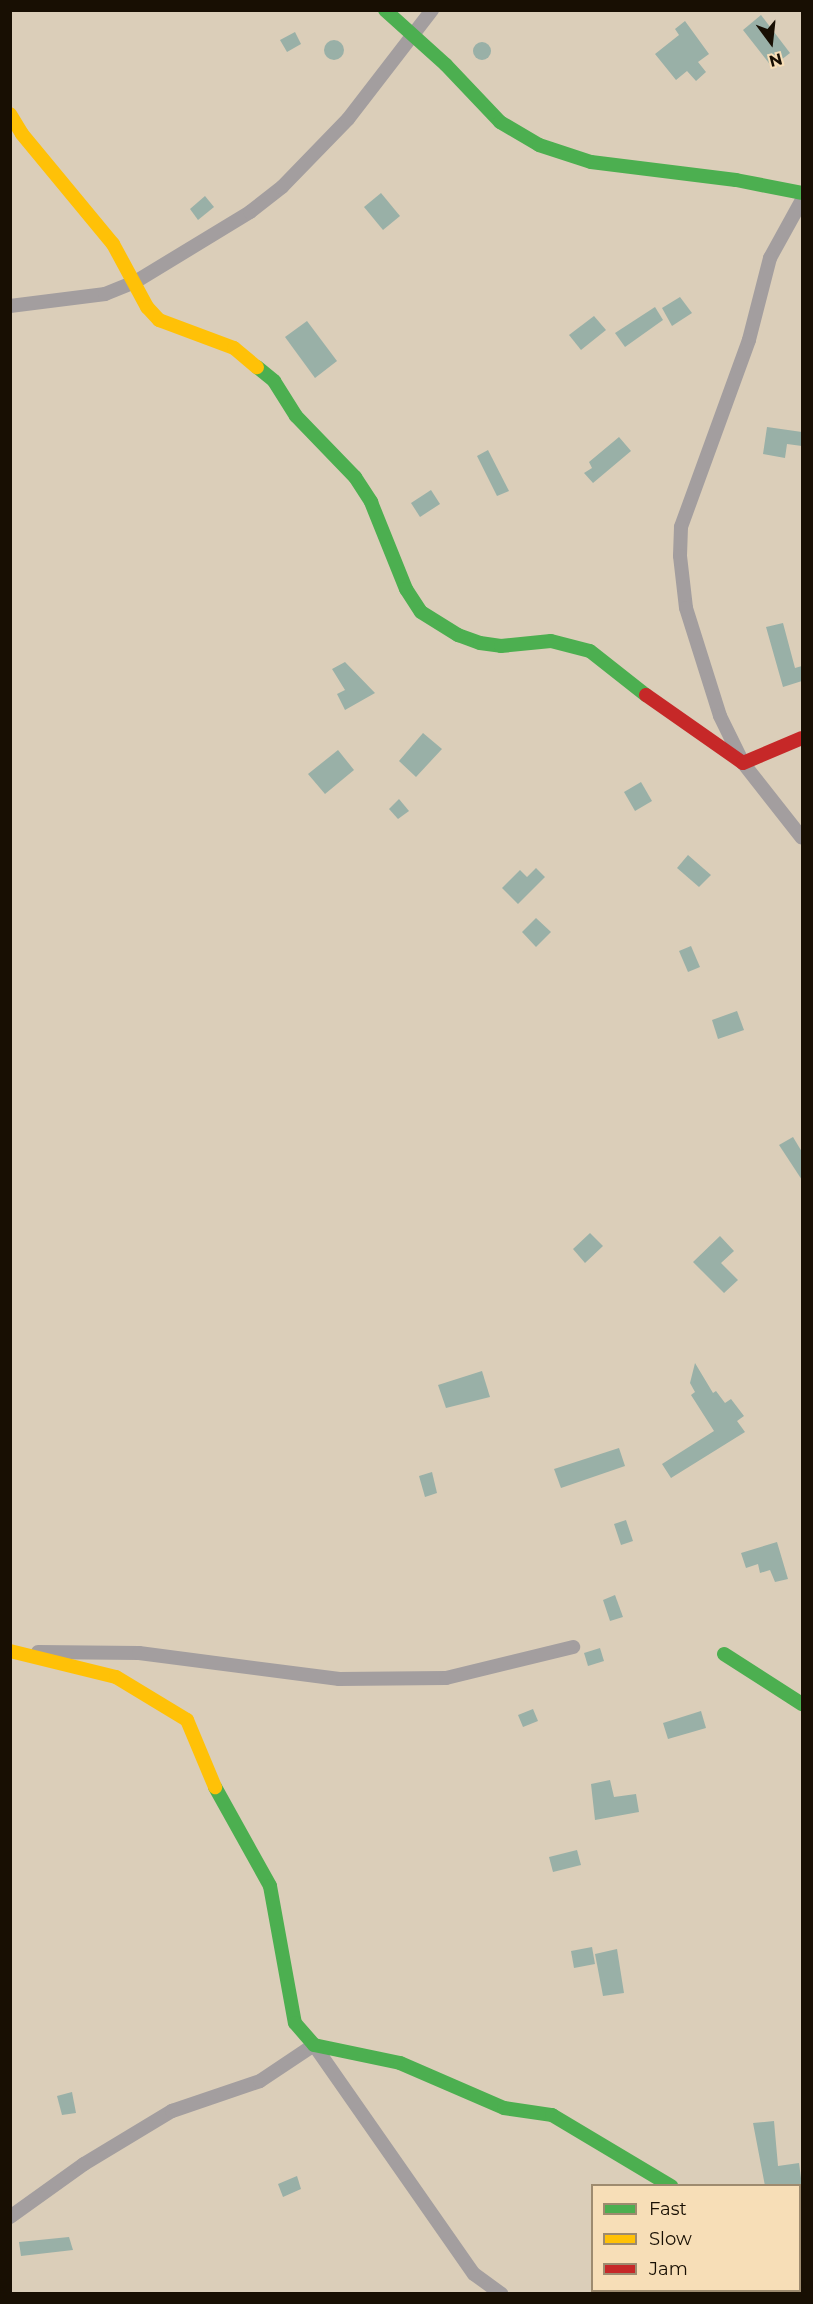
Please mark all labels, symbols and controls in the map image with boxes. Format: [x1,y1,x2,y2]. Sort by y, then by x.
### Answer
north arrow [741,12,801,72]
text: N [767,49,784,71]
legend [591,2184,801,2292]
text: Fast [649,2198,687,2220]
text: Slow [649,2228,692,2250]
text: Jam [649,2258,688,2280]

